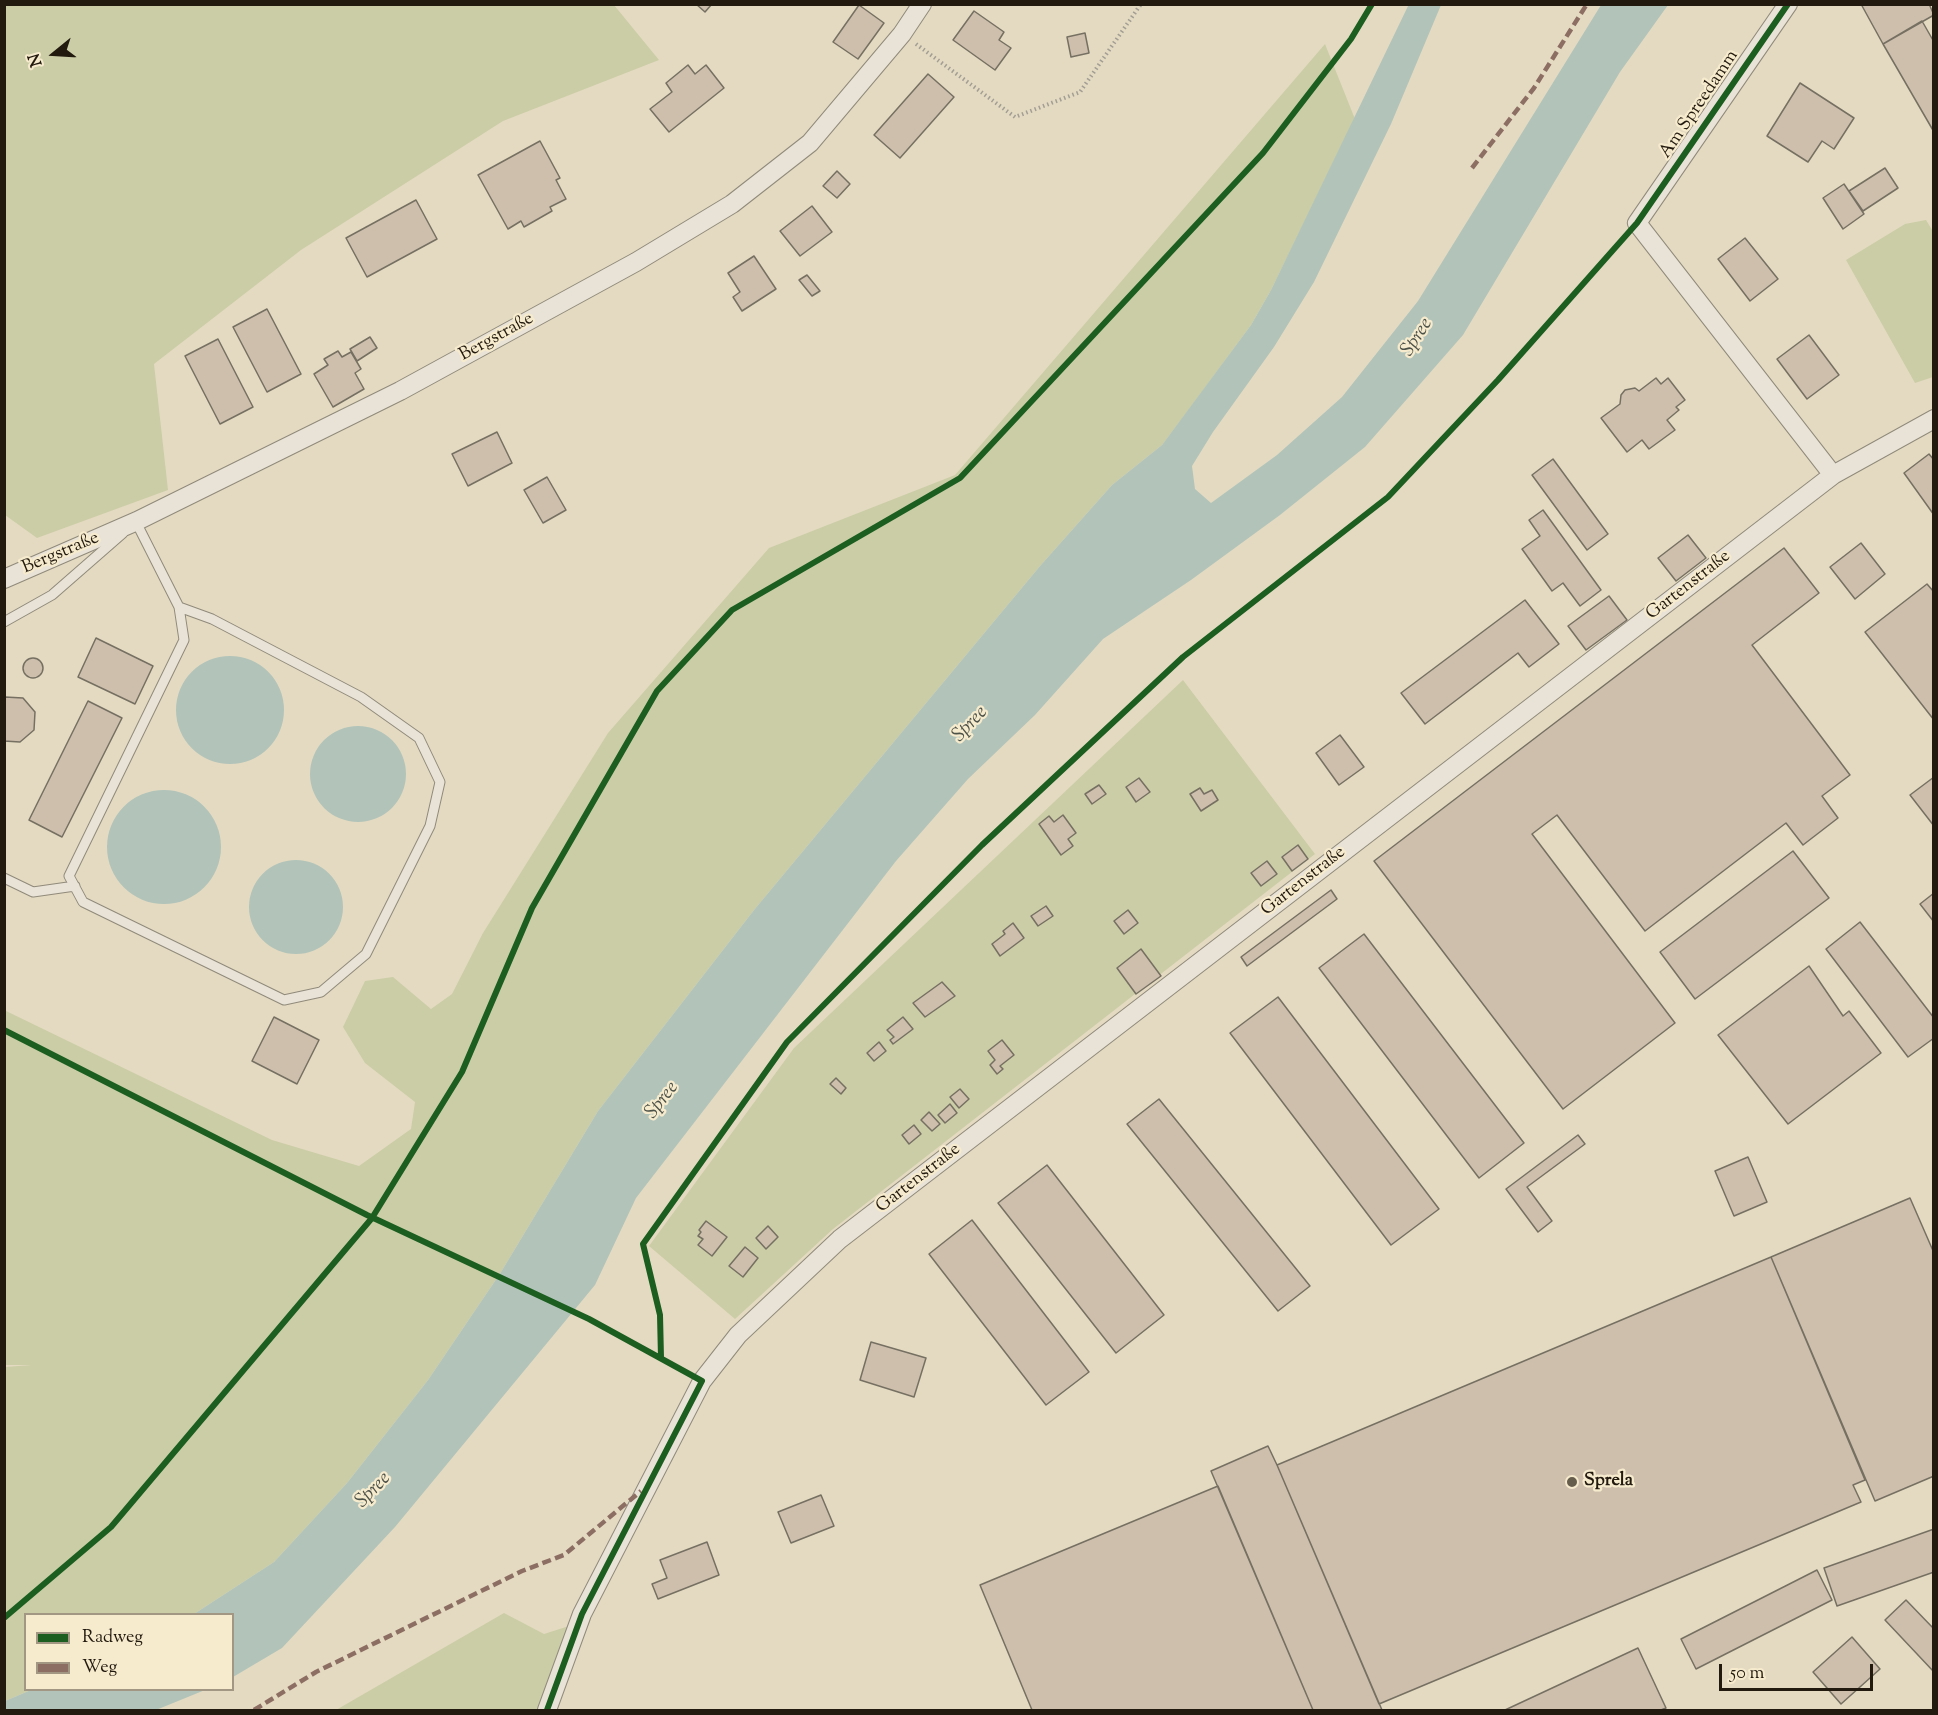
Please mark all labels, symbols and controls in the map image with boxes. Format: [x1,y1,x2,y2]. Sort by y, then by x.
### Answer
north arrow [24,24,84,84]
street label: Am Spreedamm [1656,47,1744,163]
text: N [23,50,49,69]
street label: Bergstraße [456,309,538,367]
water label: Spree [1397,314,1439,362]
street label: Bergstraße [19,528,103,580]
street label: Gartenstraße [1643,546,1735,626]
water label: Spree [948,702,994,748]
street label: Gartenstraße [1258,842,1350,922]
water label: Spree [641,1077,685,1125]
street label: Gartenstraße [873,1139,965,1219]
water label: Spree [351,1468,397,1514]
place label: Sprela [1584,1471,1633,1493]
marker: Sprela [1565,1475,1579,1489]
legend [24,1613,234,1691]
text: Radweg [82,1625,143,1651]
scale bar [1722,1652,1876,1690]
text: Weg [82,1655,117,1681]
text: 50 m [1730,1661,1764,1687]

